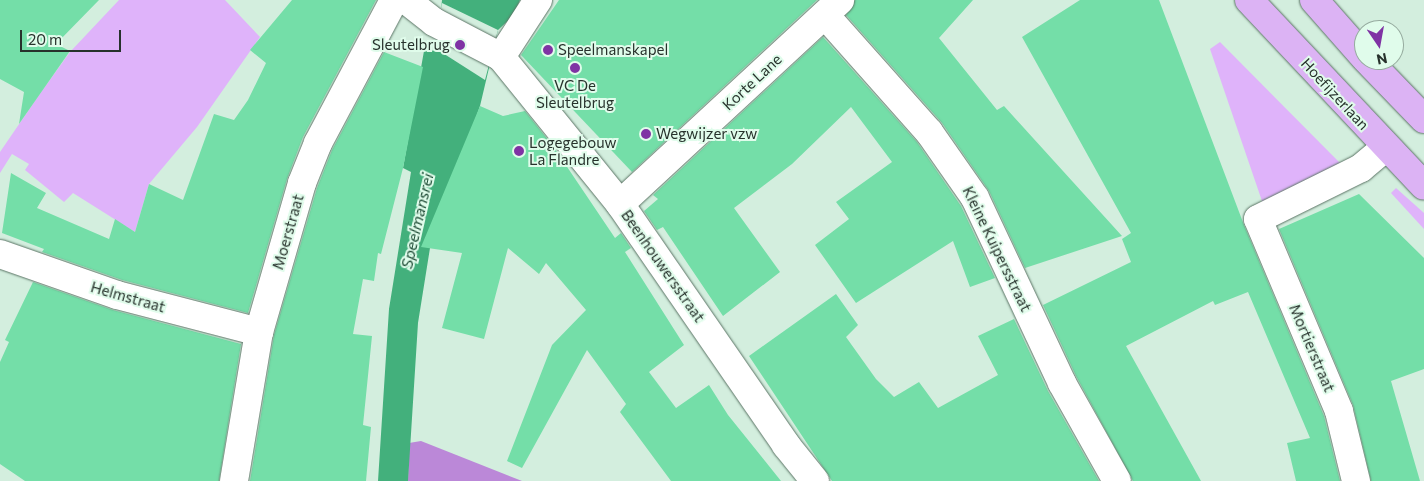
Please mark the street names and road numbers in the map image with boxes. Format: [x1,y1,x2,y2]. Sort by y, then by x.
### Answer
street label: Korte Lane [719,50,785,114]
street label: Hoefijzerlaan [1297,55,1373,133]
street label: Kleine Kuipersstraat [959,183,1035,315]
street label: Moerstraat [269,192,307,272]
street label: Beenhouwersstraat [618,206,708,326]
street label: Helmstraat [89,278,167,316]
street label: Mortierstraat [1285,301,1339,395]

